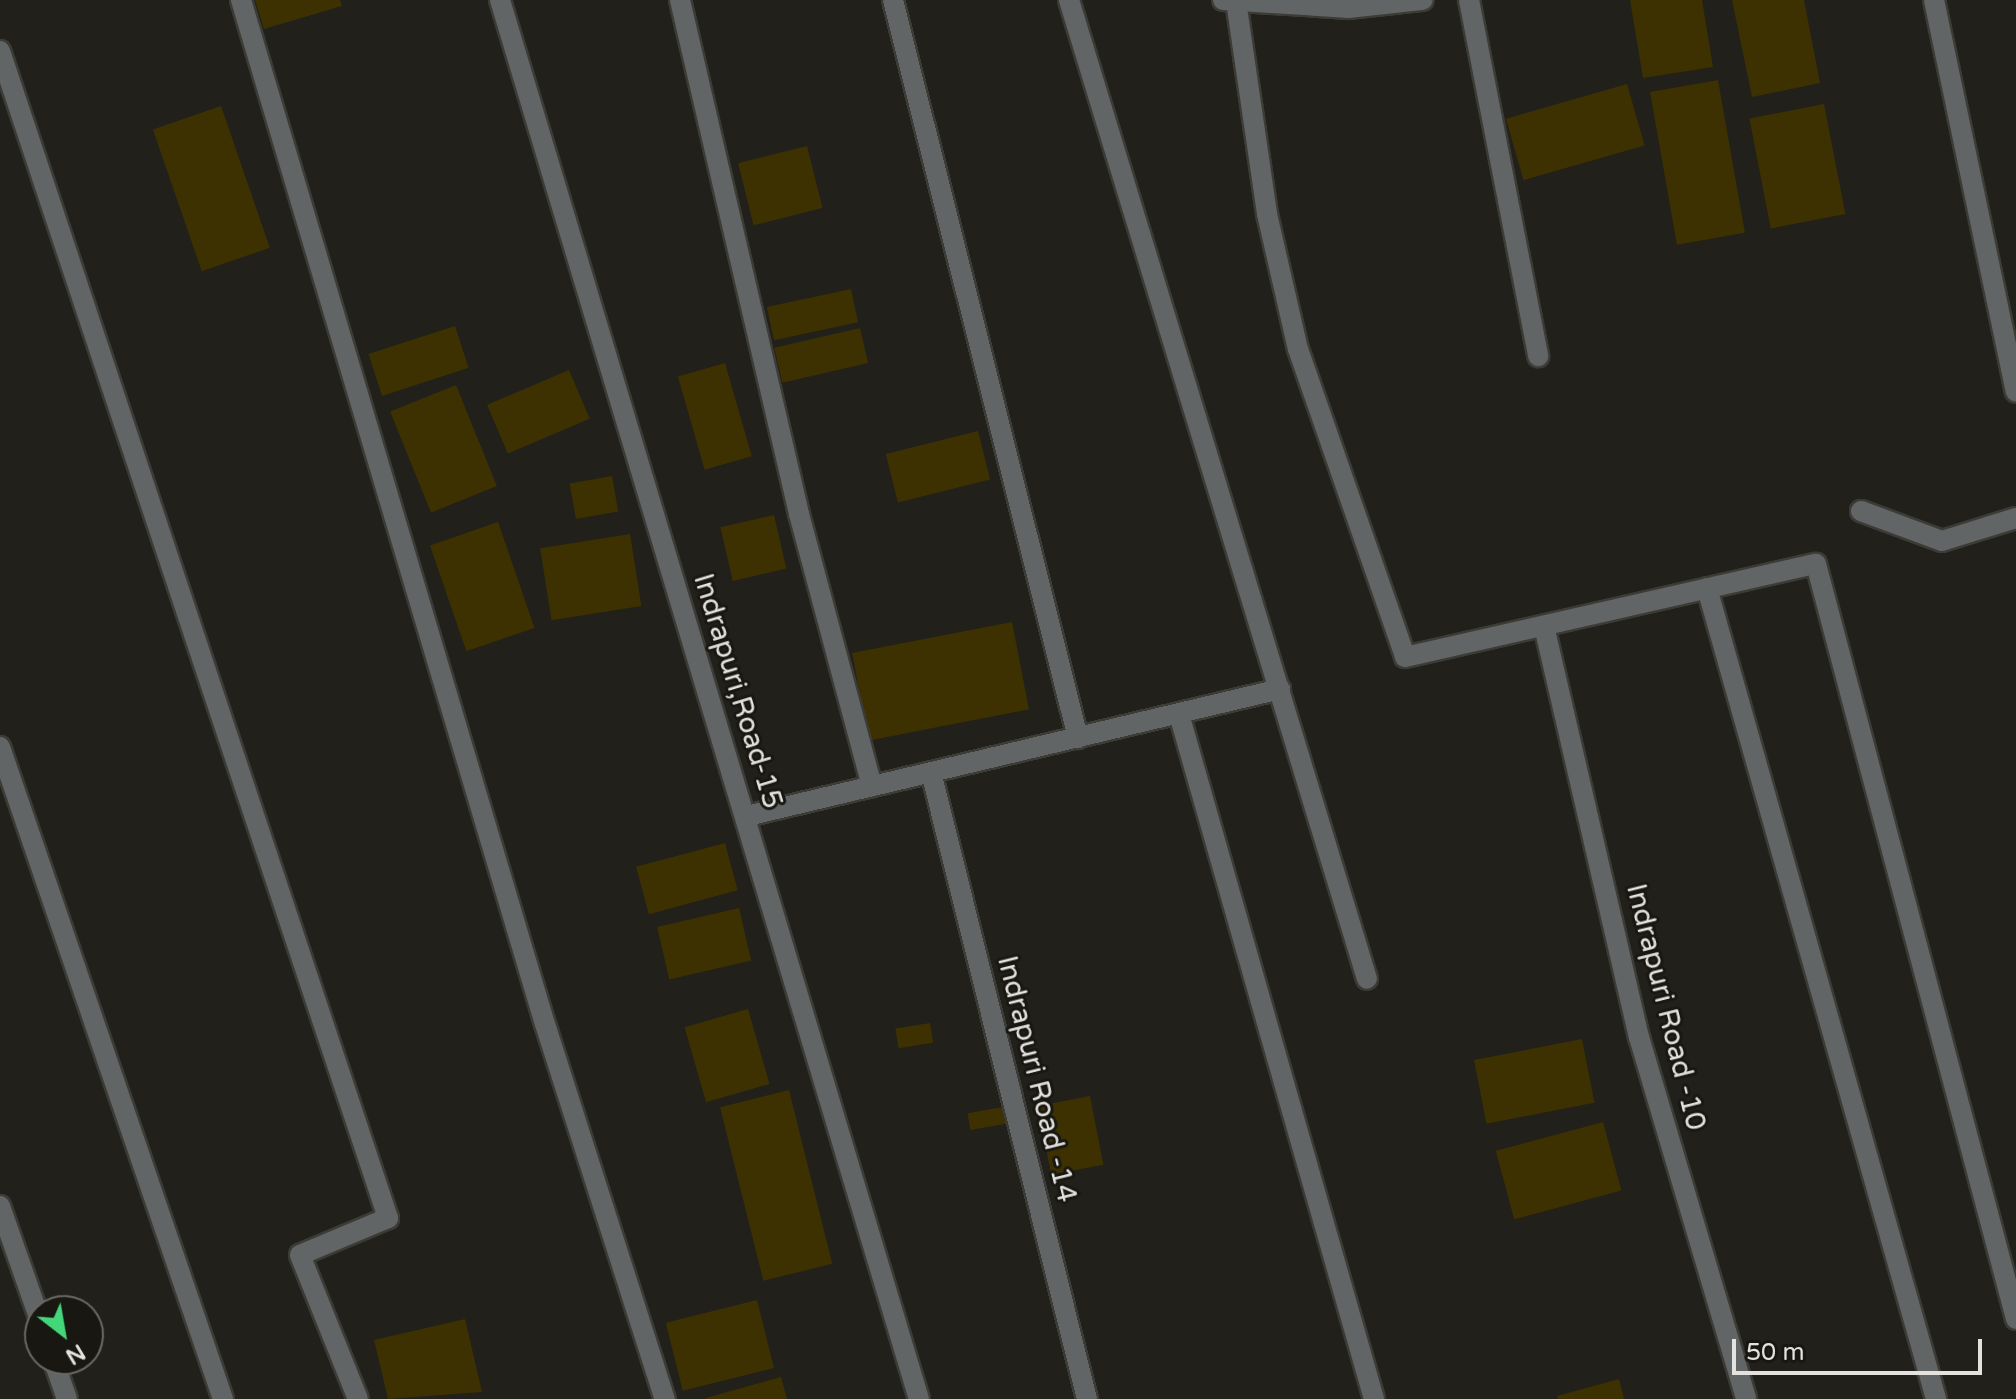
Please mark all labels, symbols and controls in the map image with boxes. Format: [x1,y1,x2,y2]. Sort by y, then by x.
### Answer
street label: Indrapuri,Road-15 [686,569,790,813]
street label: Indrapuri Road -10 [1619,880,1713,1134]
street label: Indrapuri Road -14 [990,952,1084,1206]
north arrow [24,1295,104,1375]
scale bar [1736,1323,1986,1373]
text: N [61,1338,90,1370]
text: 50 m [1746,1338,1804,1367]

